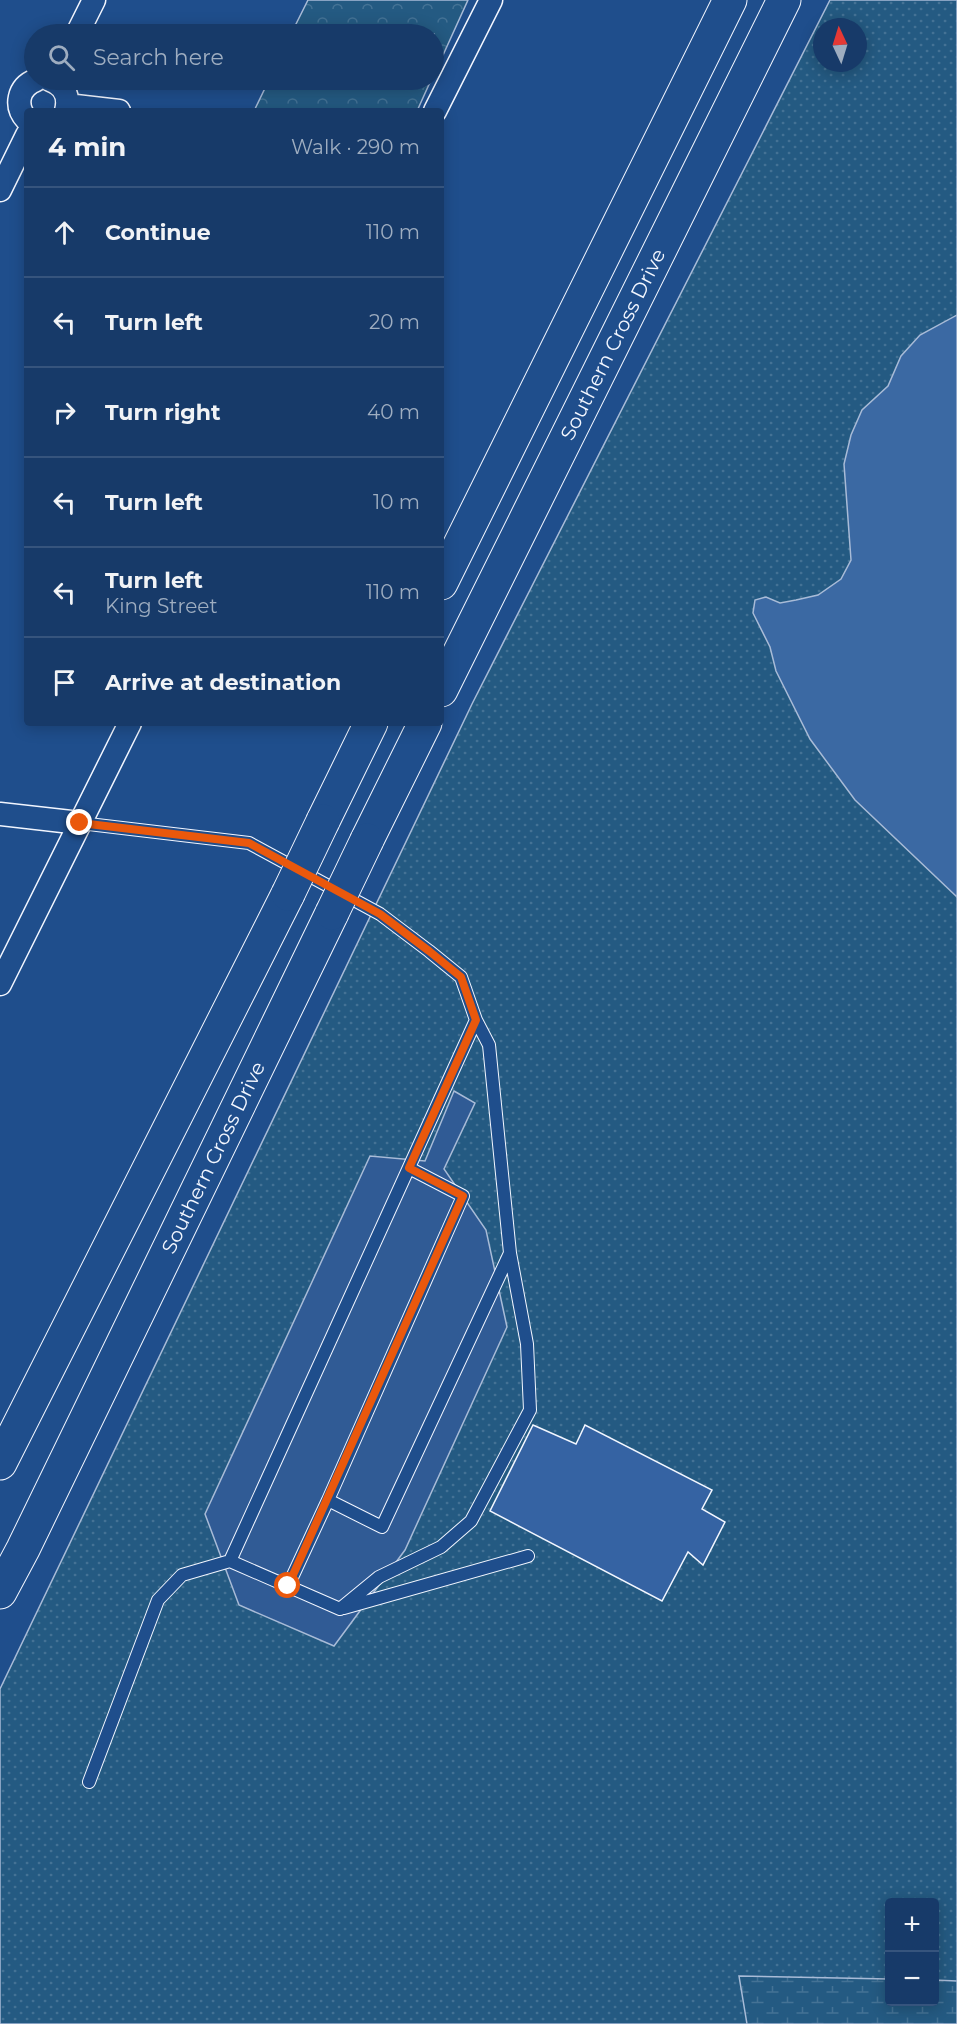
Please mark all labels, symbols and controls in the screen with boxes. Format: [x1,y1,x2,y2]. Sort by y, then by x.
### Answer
north arrow [813,18,867,72]
search box [24,24,444,90]
icon: search [45,41,78,74]
text: Search here [93,44,224,71]
text: 4 min [48,131,126,163]
text: Walk · 290 m [291,135,420,159]
icon: ahead [48,216,81,249]
text: Continue [105,219,211,246]
text: 110 m [366,220,420,244]
street label: Southern Cross Drive [555,245,670,444]
icon: left [48,306,81,339]
text: Turn left [105,309,203,336]
text: 20 m [369,310,420,334]
icon: right [48,396,81,429]
text: Turn right [105,399,220,426]
text: 40 m [367,400,420,424]
icon: left [48,486,81,519]
text: Turn left [105,489,203,516]
text: 10 m [373,490,420,514]
text: Turn left [105,567,203,594]
icon: left [48,576,81,609]
text: 110 m [366,580,420,604]
text: King Street [105,594,218,618]
icon: arrive [48,666,81,699]
text: Arrive at destination [105,669,341,696]
route end [66,809,92,835]
street label: Southern Cross Drive [156,1058,270,1257]
route start [274,1572,300,1598]
map controls [885,1898,939,2006]
button: + [885,1898,939,1952]
button: − [885,1952,939,2006]

